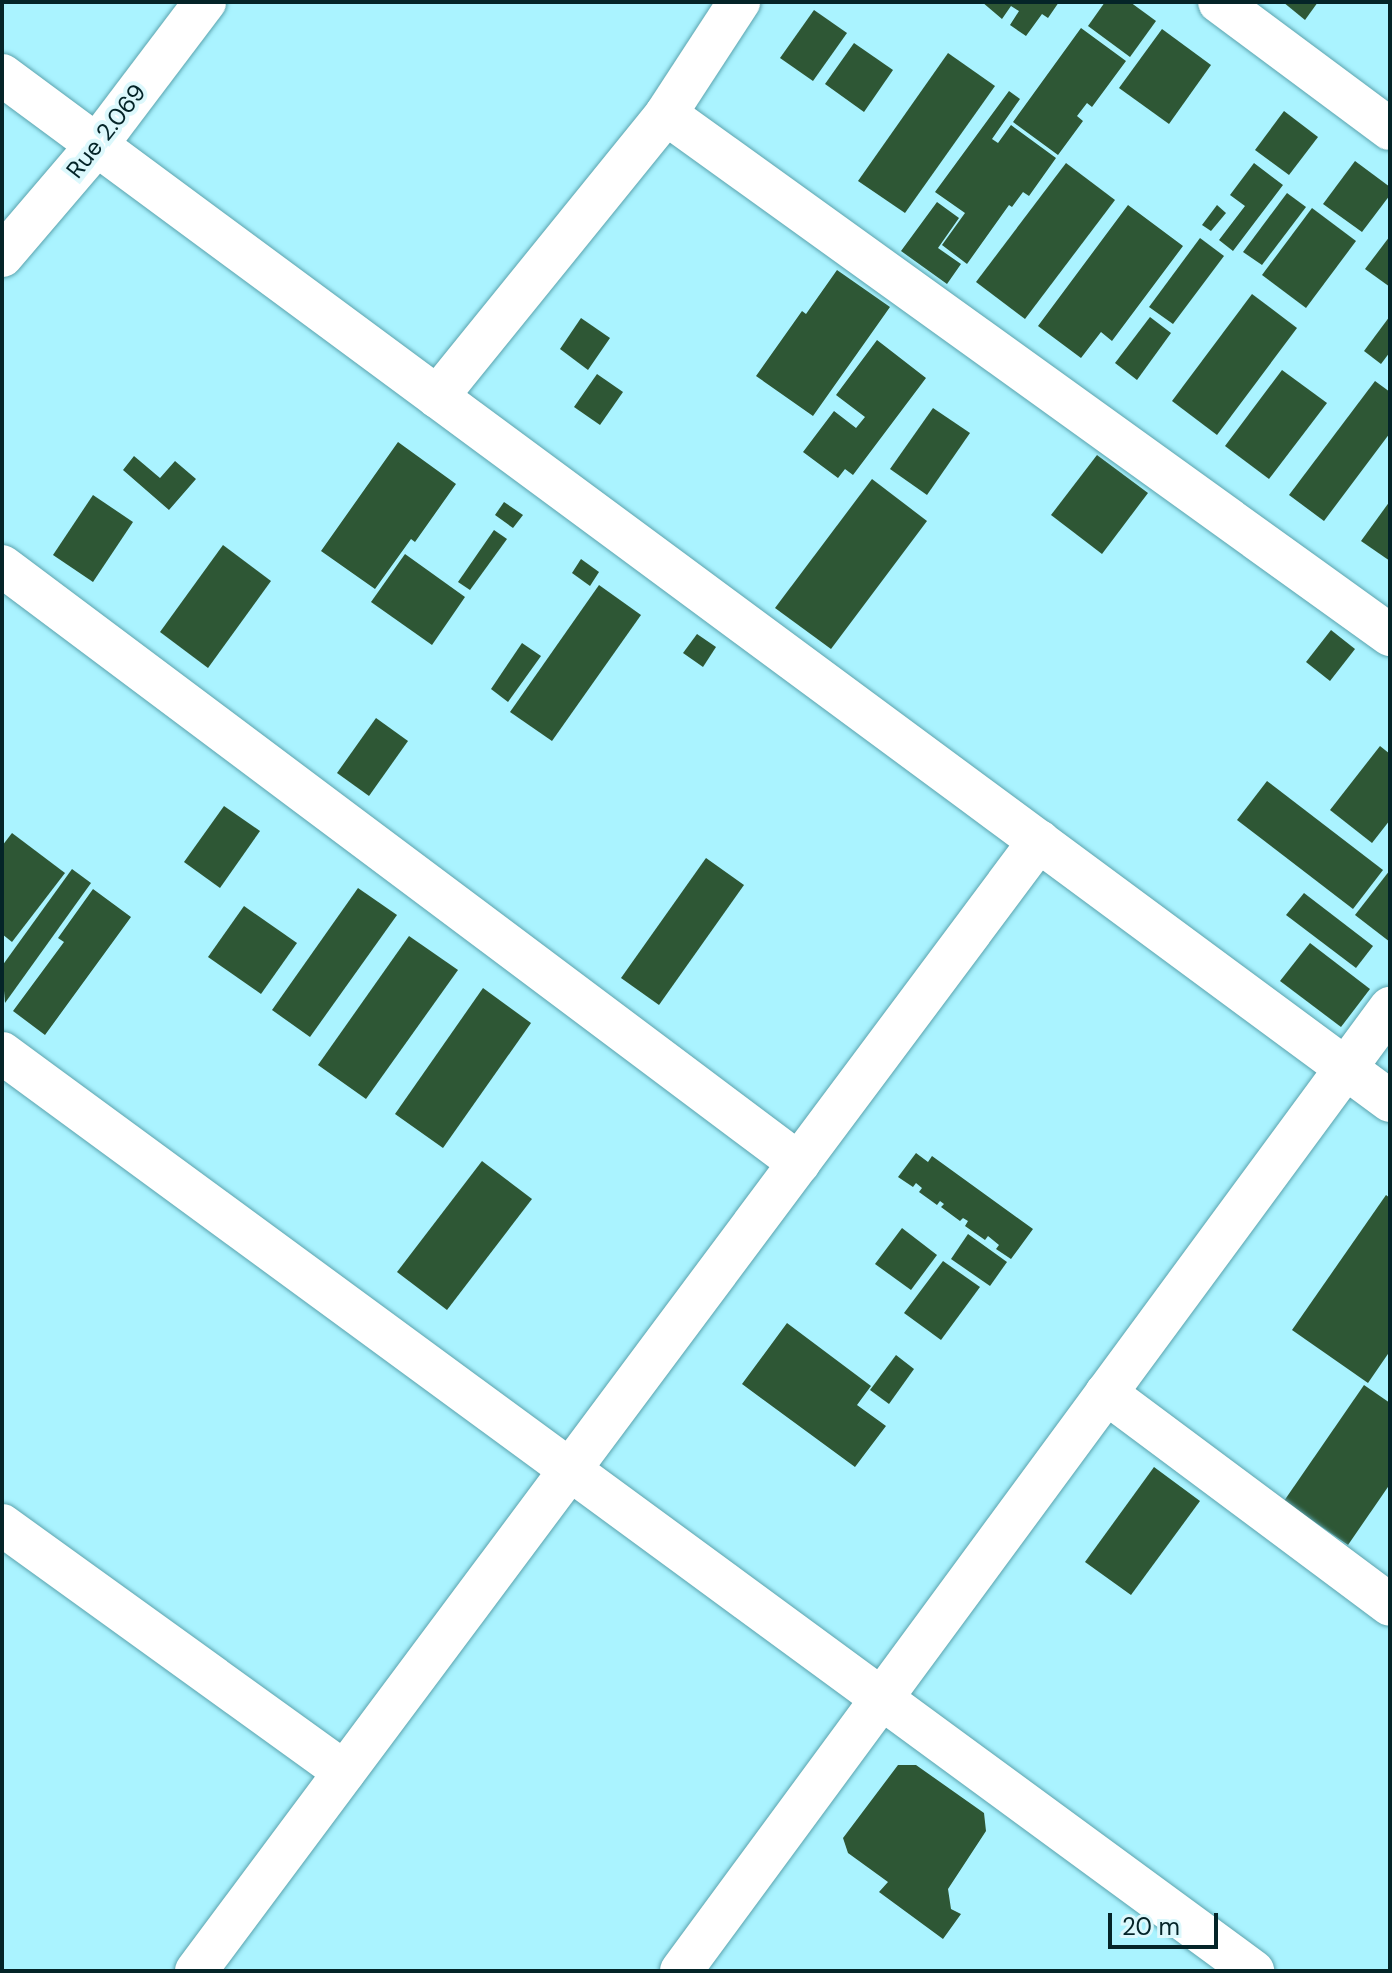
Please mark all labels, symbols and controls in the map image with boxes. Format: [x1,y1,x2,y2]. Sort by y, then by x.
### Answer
street label: Rue 2.069 [60,78,152,184]
scale bar [1112,1897,1222,1947]
text: 20 m [1122,1911,1180,1942]

